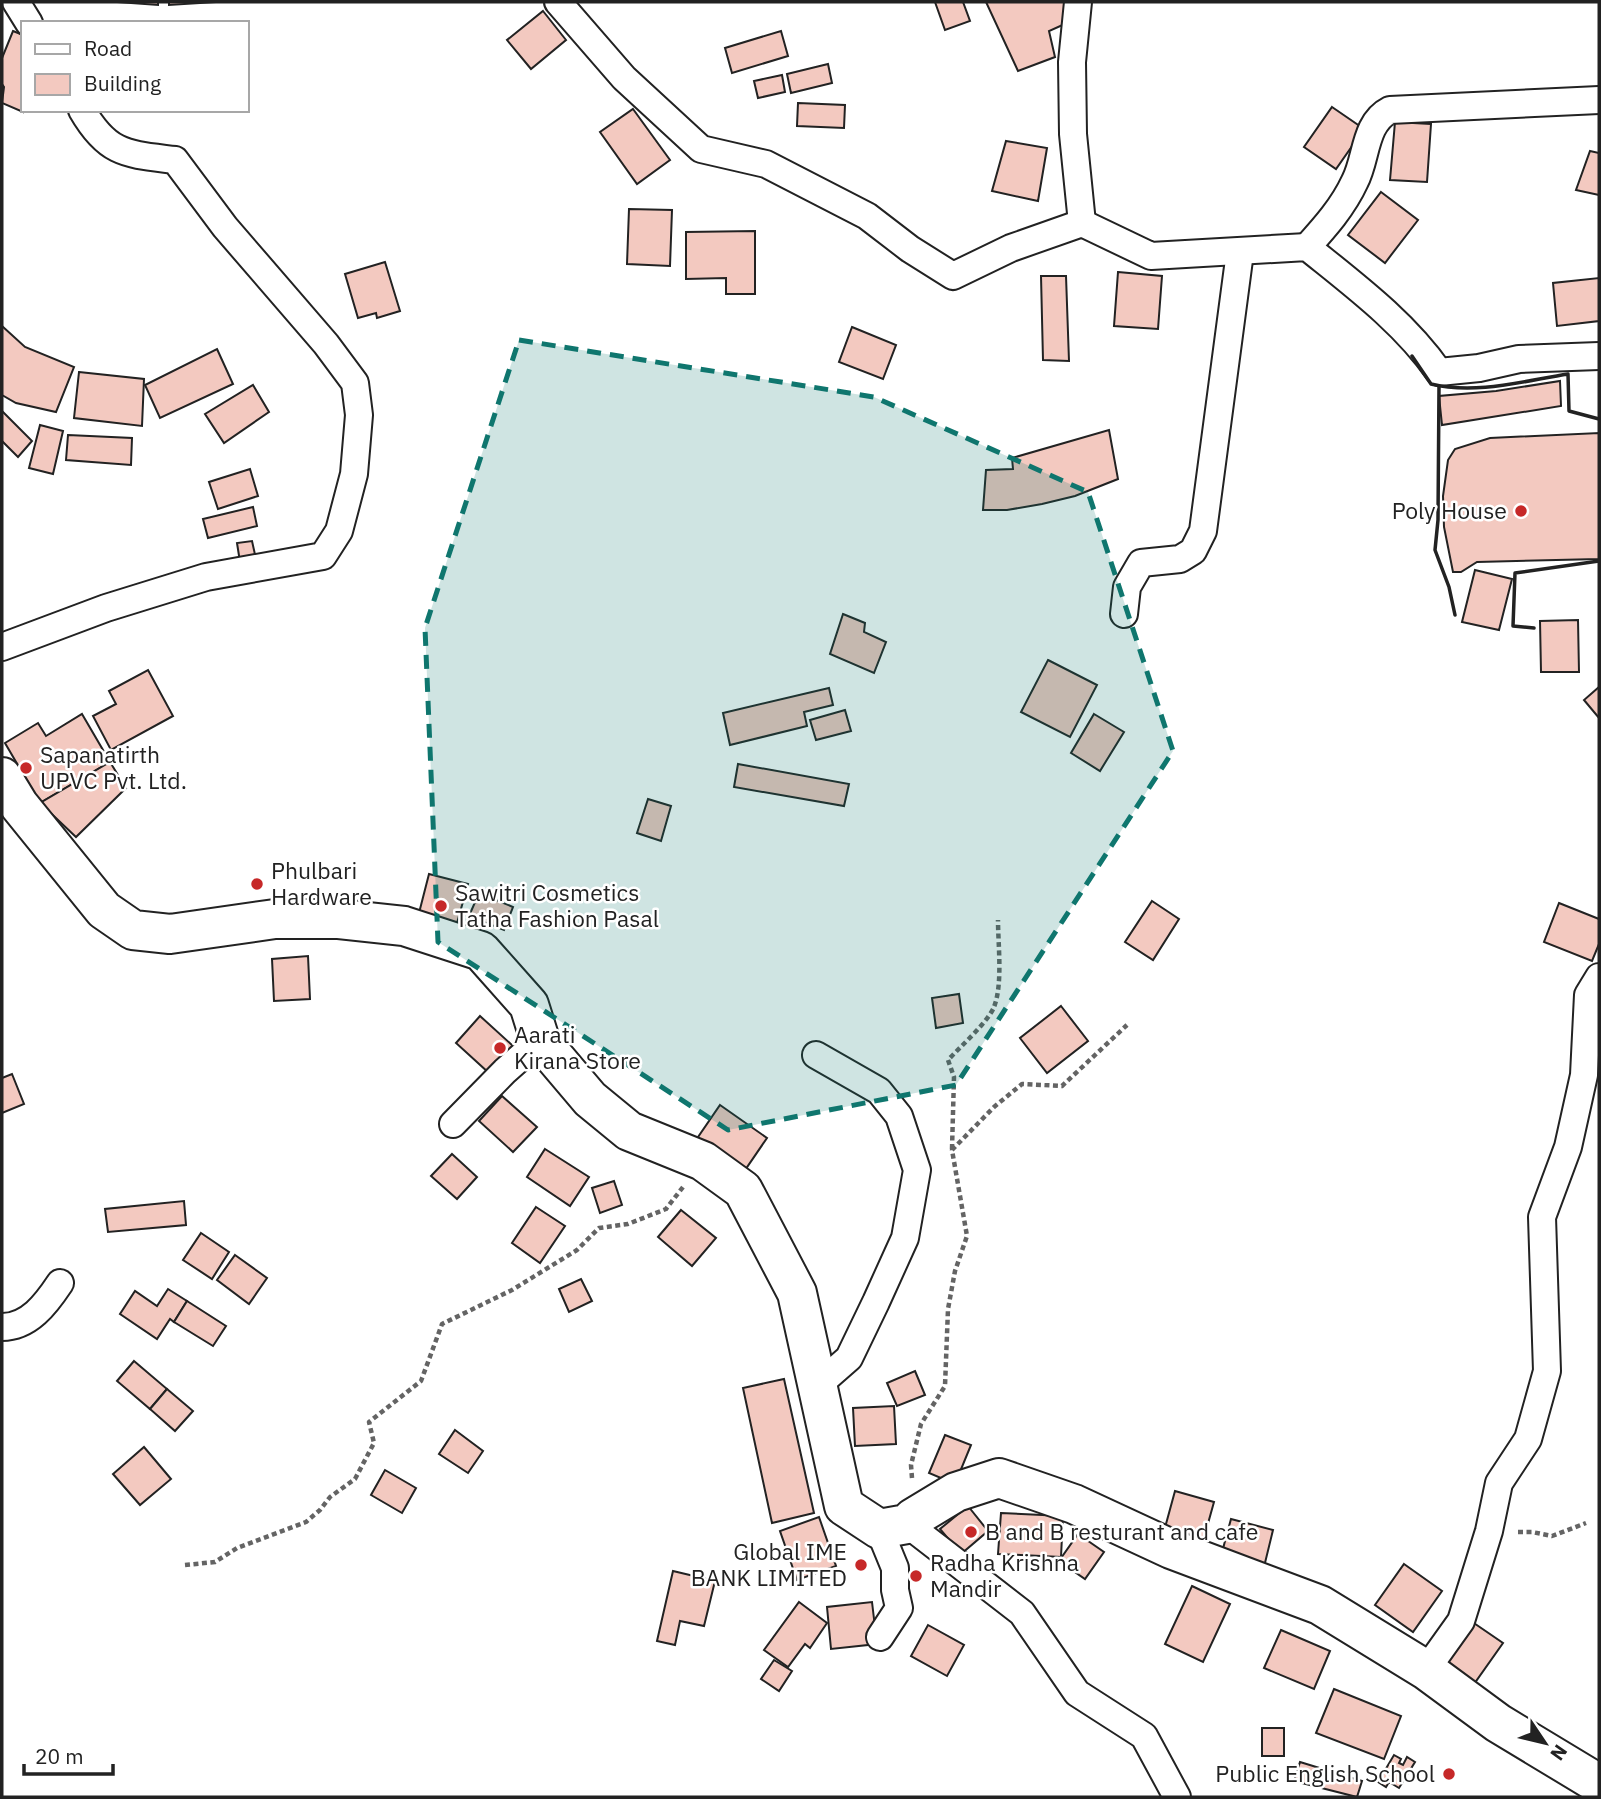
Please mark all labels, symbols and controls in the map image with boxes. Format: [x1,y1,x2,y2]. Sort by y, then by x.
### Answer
legend [21,21,248,112]
text: Road [84,34,132,62]
text: Building [84,69,161,97]
place label: Poly House [1392,495,1507,525]
marker: Poly House [1513,503,1529,519]
place label: Sapanatirth UPVC Pvt. Ltd. [40,739,187,795]
marker: Sapanatirth UPVC Pvt. Ltd. [18,760,34,776]
place label: Phulbari Hardware [271,855,372,911]
marker: Phulbari Hardware [249,876,265,892]
place label: Sawitri Cosmetics Tatha Fashion Pasal [455,877,659,933]
marker: Sawitri Cosmetics Tatha Fashion Pasal [433,898,449,914]
place label: Aarati Kirana Store [514,1019,641,1075]
marker: Aarati Kirana Store [492,1040,508,1056]
place label: B and B resturant and cafe [985,1516,1258,1546]
marker: B and B resturant and cafe [963,1524,979,1540]
place label: Global IME BANK LIMITED [691,1536,847,1592]
place label: Radha Krishna Mandir [930,1547,1079,1603]
marker: Global IME BANK LIMITED [853,1557,869,1573]
marker: Radha Krishna Mandir [908,1568,924,1584]
north arrow [1510,1708,1580,1778]
scale bar [24,1732,114,1776]
text: N [1545,1740,1573,1765]
text: 20 m [35,1742,84,1770]
place label: Public English School [1215,1758,1435,1788]
marker: Public English School [1441,1766,1457,1782]

